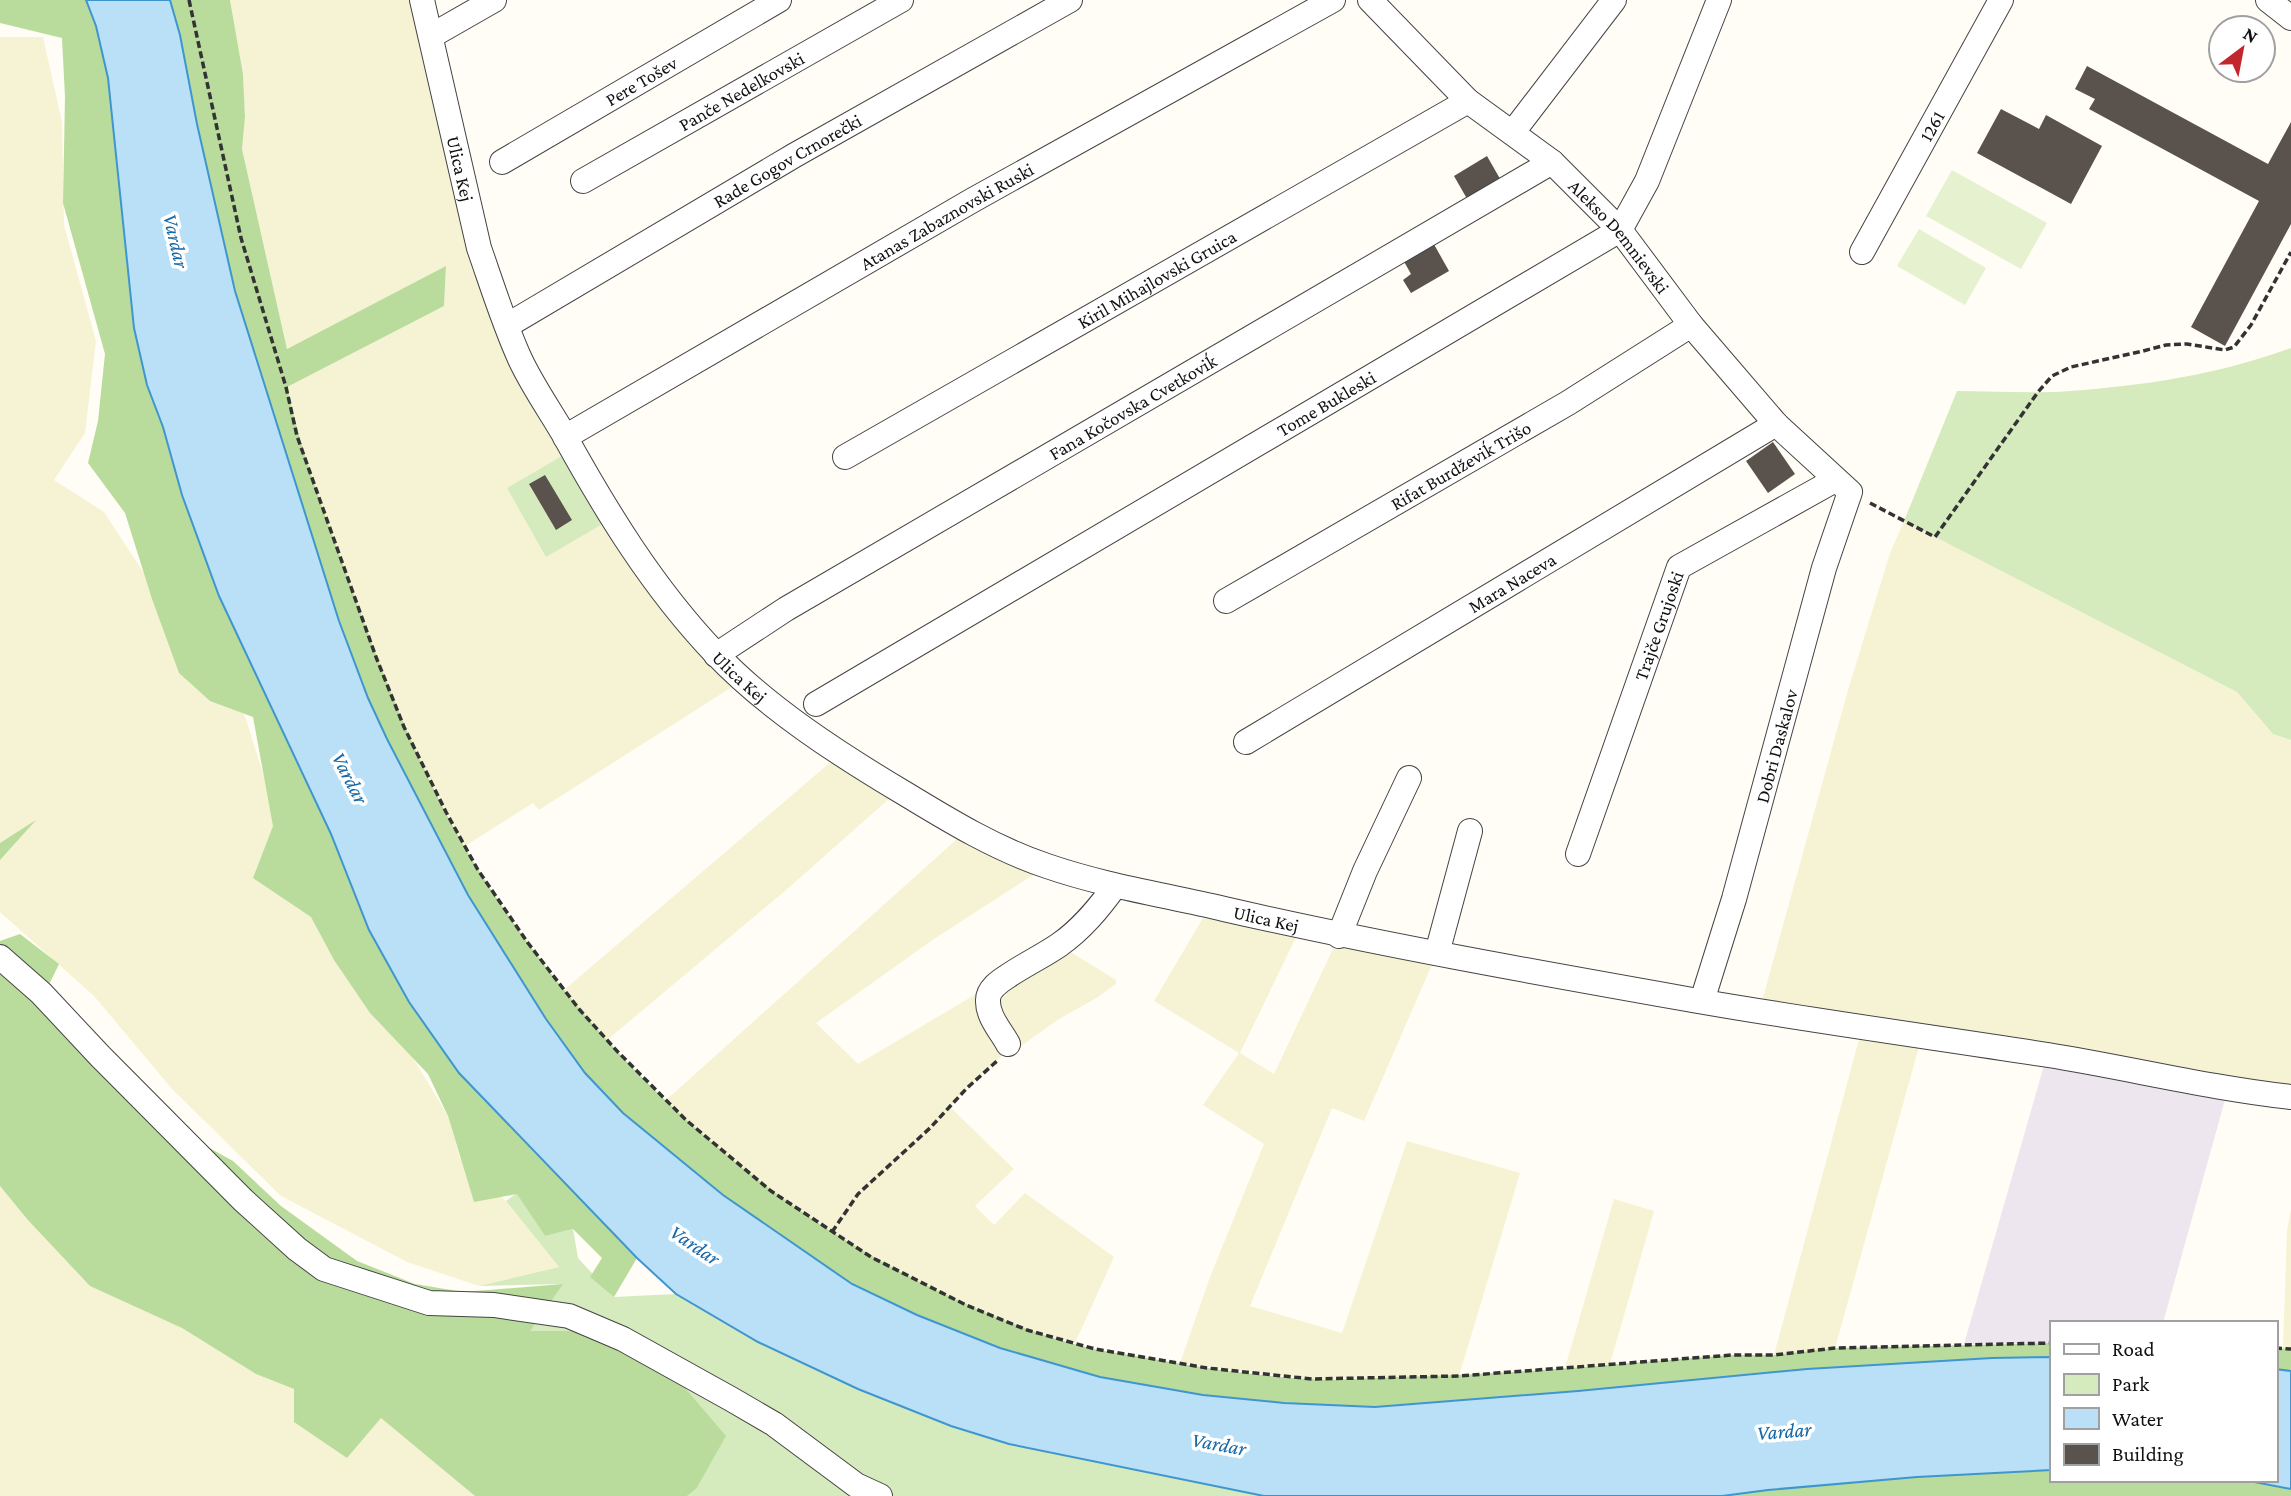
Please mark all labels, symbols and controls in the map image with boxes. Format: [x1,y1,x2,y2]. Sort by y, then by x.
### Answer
north arrow [2207,14,2277,84]
text: N [2240,23,2262,47]
street label: Panče Nedelkovski [675,47,808,135]
street label: Pere Tošev [602,52,681,110]
street label: 1261 [1915,107,1949,145]
street label: Rade Gogov Crnorečki [710,110,865,212]
street label: Ulica Kej [443,134,478,204]
street label: Atanas Zabaznovski Ruski [856,159,1037,274]
street label: Alekso Demnievski [1564,175,1674,298]
water label: Vardar [158,212,194,271]
street label: Kiril Mihajlovski Gruica [1074,226,1240,333]
street label: Fana Kočovska Cvetkoviḱ [1045,349,1221,464]
street label: Tome Bukleski [1273,367,1379,441]
street label: Rifat Burdževiḱ Trišo [1387,417,1535,514]
street label: Mara Naceva [1465,549,1560,617]
street label: Trajče Grujoski [1630,568,1688,683]
street label: Ulica Kej [708,647,771,708]
street label: Dobri Daskalov [1751,687,1802,805]
water label: Vardar [327,748,373,808]
street label: Ulica Kej [1231,902,1301,937]
water label: Vardar [666,1220,725,1271]
legend [2050,1321,2277,1482]
text: Road [2112,1337,2155,1361]
text: Park [2112,1372,2149,1396]
text: Water [2112,1407,2164,1431]
water label: Vardar [1756,1417,1813,1445]
water label: Vardar [1190,1427,1249,1461]
text: Building [2112,1442,2184,1466]

